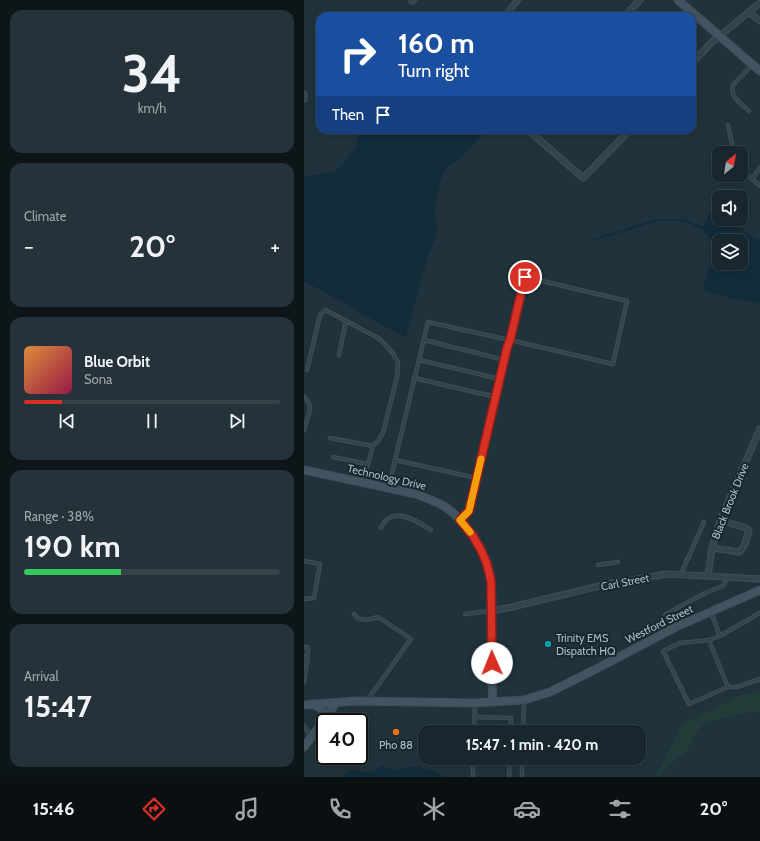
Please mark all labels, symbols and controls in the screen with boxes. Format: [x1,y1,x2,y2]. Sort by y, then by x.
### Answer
text: 160 m [398,26,474,60]
icon: right [332,28,384,80]
text: 34 [122,42,182,105]
text: Turn right [398,60,469,82]
text: km/h [138,100,166,116]
icon: arrive [372,104,394,126]
text: Then [332,106,364,124]
north arrow [712,146,748,182]
map controls [712,146,748,270]
button: sound [712,190,748,226]
text: Climate [24,208,66,224]
text: 20° [129,228,175,265]
text: − [24,233,34,260]
text: + [270,233,280,260]
button: layers [712,234,748,270]
pin [508,260,542,294]
icon: arrive [514,266,536,288]
text: Blue Orbit [84,353,150,371]
text: Sona [84,371,112,387]
icon: previous [56,410,78,432]
icon: pause [141,410,163,432]
icon: next [226,410,248,432]
street label: Technology Drive [346,461,428,493]
street label: Black Brook Drive [708,461,752,541]
text: Range · 38% [24,508,94,524]
text: 190 km [24,528,120,565]
street label: Carl Street [600,570,651,594]
street label: Westford Street [623,601,695,646]
place label: Trinity EMS Dispatch HQ [556,631,616,658]
marker: Trinity EMS Dispatch HQ [543,639,553,649]
position arrow [471,642,513,684]
text: Arrival [24,668,59,684]
text: 15:47 [24,688,92,725]
speed limit sign: 40 [316,713,368,765]
marker: Pho 88 [391,727,401,737]
text: 15:47 · 1 min · 420 m [466,736,598,754]
place label: Pho 88 [379,738,413,752]
icon: directions [140,795,168,823]
icon: music [233,795,261,823]
icon: phone [326,795,354,823]
icon: climate [420,795,448,823]
icon: car [513,795,541,823]
icon: filters [606,795,634,823]
text: 15:46 [33,798,74,820]
text: 20° [700,798,727,820]

